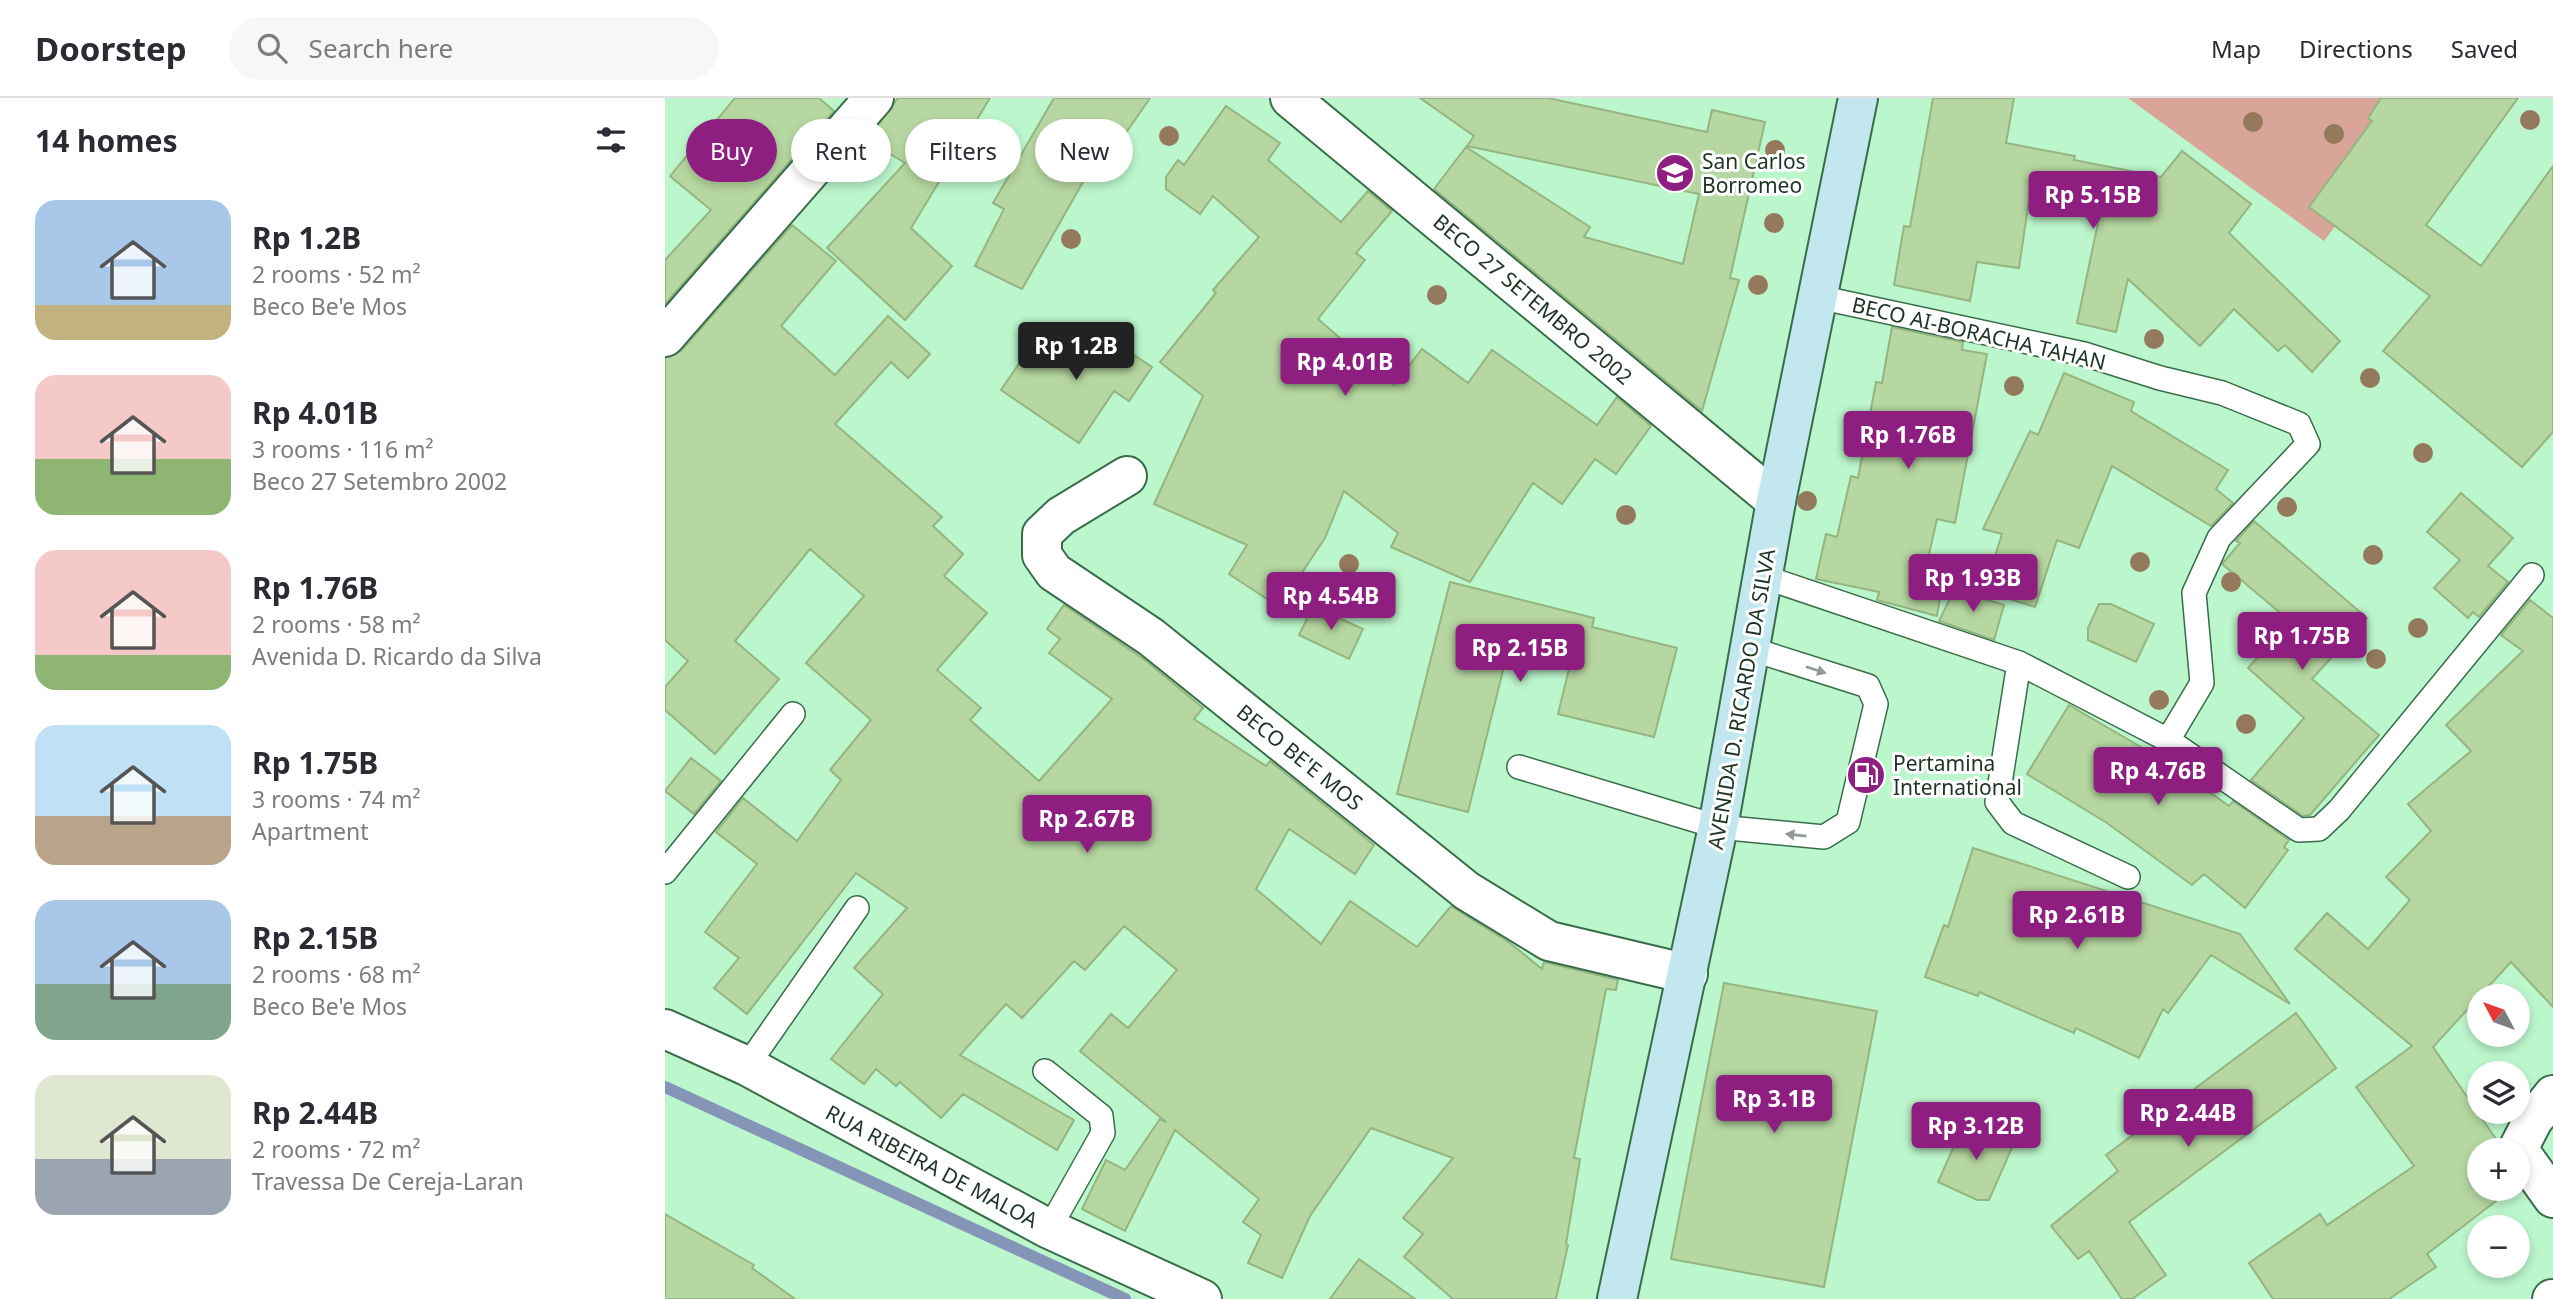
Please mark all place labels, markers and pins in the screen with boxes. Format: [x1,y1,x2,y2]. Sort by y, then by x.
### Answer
place label: San Carlos Borromeo [1702,147,1806,199]
school or university icon: San Carlos Borromeo [1654,152,1696,194]
pin: Rp 5.15B [2021,172,2165,231]
pin: Rp 1.2B [1011,322,1141,382]
pin: Rp 4.01B [1273,338,1417,398]
pin: Rp 1.76B [1836,412,1980,471]
pin: Rp 1.93B [1901,554,2045,614]
pin: Rp 4.54B [1259,573,1403,632]
pin: Rp 1.75B [2230,612,2374,672]
pin: Rp 2.15B [1448,624,1592,684]
pin: Rp 4.76B [2086,748,2230,807]
place label: Pertamina International [1893,749,2022,801]
fuel station icon: Pertamina International [1845,754,1887,796]
pin: Rp 2.67B [1015,796,1159,855]
pin: Rp 2.61B [2005,892,2149,951]
pin: Rp 3.1B [1709,1076,1839,1135]
pin: Rp 2.44B [2116,1090,2260,1149]
pin: Rp 3.12B [1904,1102,2048,1162]

